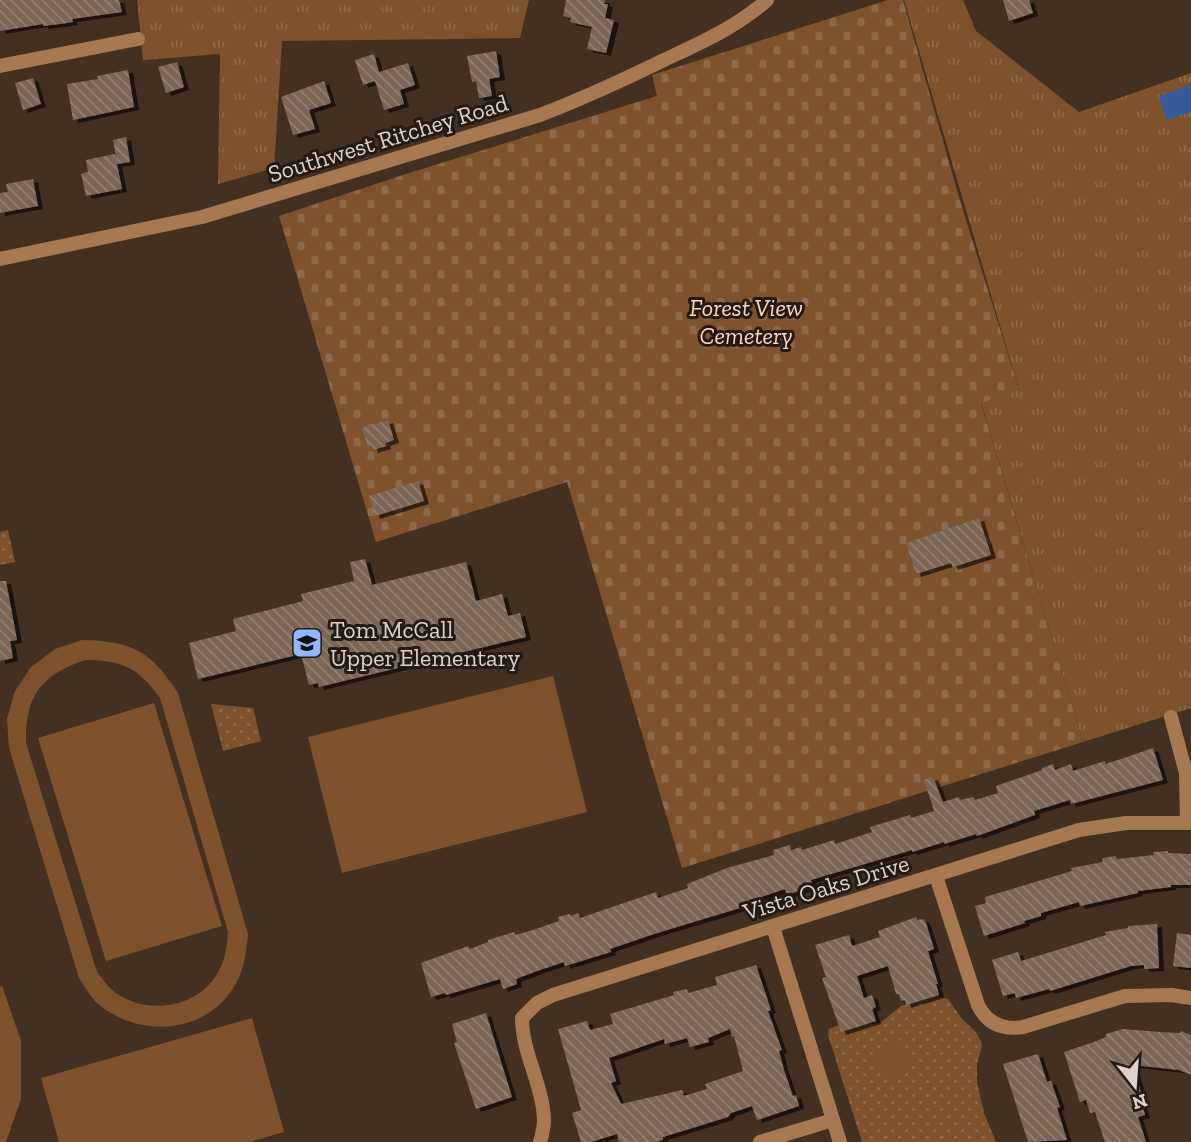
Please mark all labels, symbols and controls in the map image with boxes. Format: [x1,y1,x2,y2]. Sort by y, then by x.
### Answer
street label: Southwest Ritchey Road [265,88,511,188]
park label: Forest View Cemetery [689,293,803,350]
place label: Tom McCall Upper Elementary [330,615,521,672]
school or university icon: Tom McCall Upper Elementary [290,626,324,660]
street label: Vista Oaks Drive [738,848,913,926]
north arrow [1100,1051,1170,1121]
text: N [1130,1089,1150,1115]

